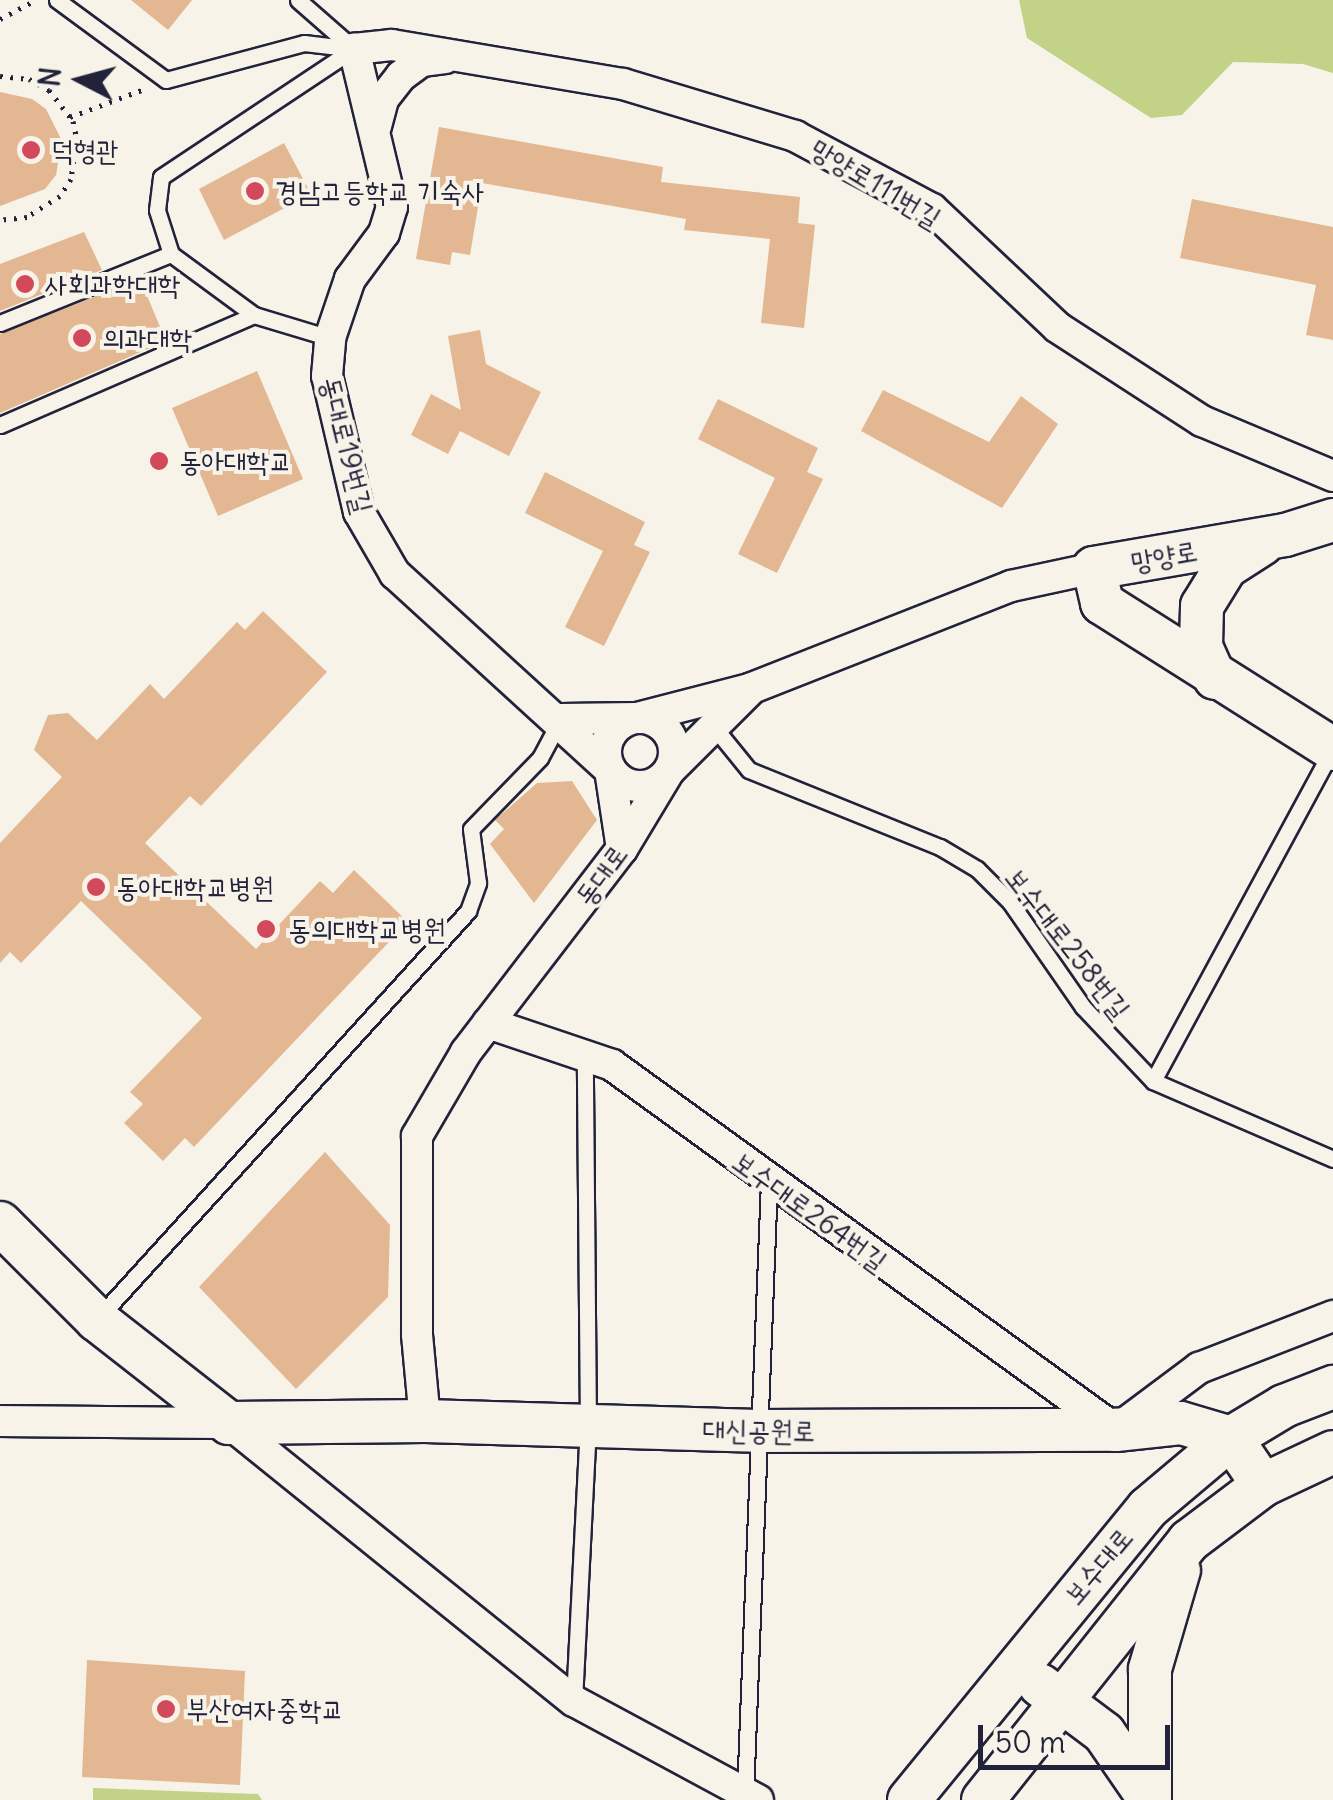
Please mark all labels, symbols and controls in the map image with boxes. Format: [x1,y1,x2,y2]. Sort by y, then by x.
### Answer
north arrow [30,30,130,130]
text: N [31,65,69,88]
street label: 망양로111번길 [805,131,947,235]
place label: 덕형관 [51,133,119,167]
marker: 덕형관 [20,139,42,161]
place label: 경남고등학교 기숙사 [275,174,484,208]
marker: 경남고등학교 기숙사 [244,180,266,202]
place label: 사회과학대학 [45,267,180,301]
marker: 사회과학대학 [14,273,36,295]
place label: 의과대학 [102,321,192,355]
marker: 의과대학 [71,327,93,349]
street label: 동대로19번길 [314,373,380,517]
place label: 동아대학교 [179,444,292,478]
marker: 동아대학교 [148,450,170,472]
street label: 망양로 [1128,534,1200,578]
street label: 동대로 [568,838,634,912]
street label: 보수대로258번길 [999,861,1137,1025]
place label: 동아대학교병원 [116,870,274,904]
marker: 동아대학교병원 [85,876,107,898]
place label: 동의대학교병원 [288,912,446,946]
marker: 동의대학교병원 [253,916,279,942]
street label: 보수대로264번길 [726,1144,894,1278]
street label: 대신공원로 [702,1412,816,1448]
street label: 보수대로 [1056,1521,1140,1611]
place label: 부산여자중학교 [186,1692,344,1726]
marker: 부산여자중학교 [155,1698,177,1720]
scale bar [983,1705,1176,1767]
text: 50 m [995,1723,1065,1761]

